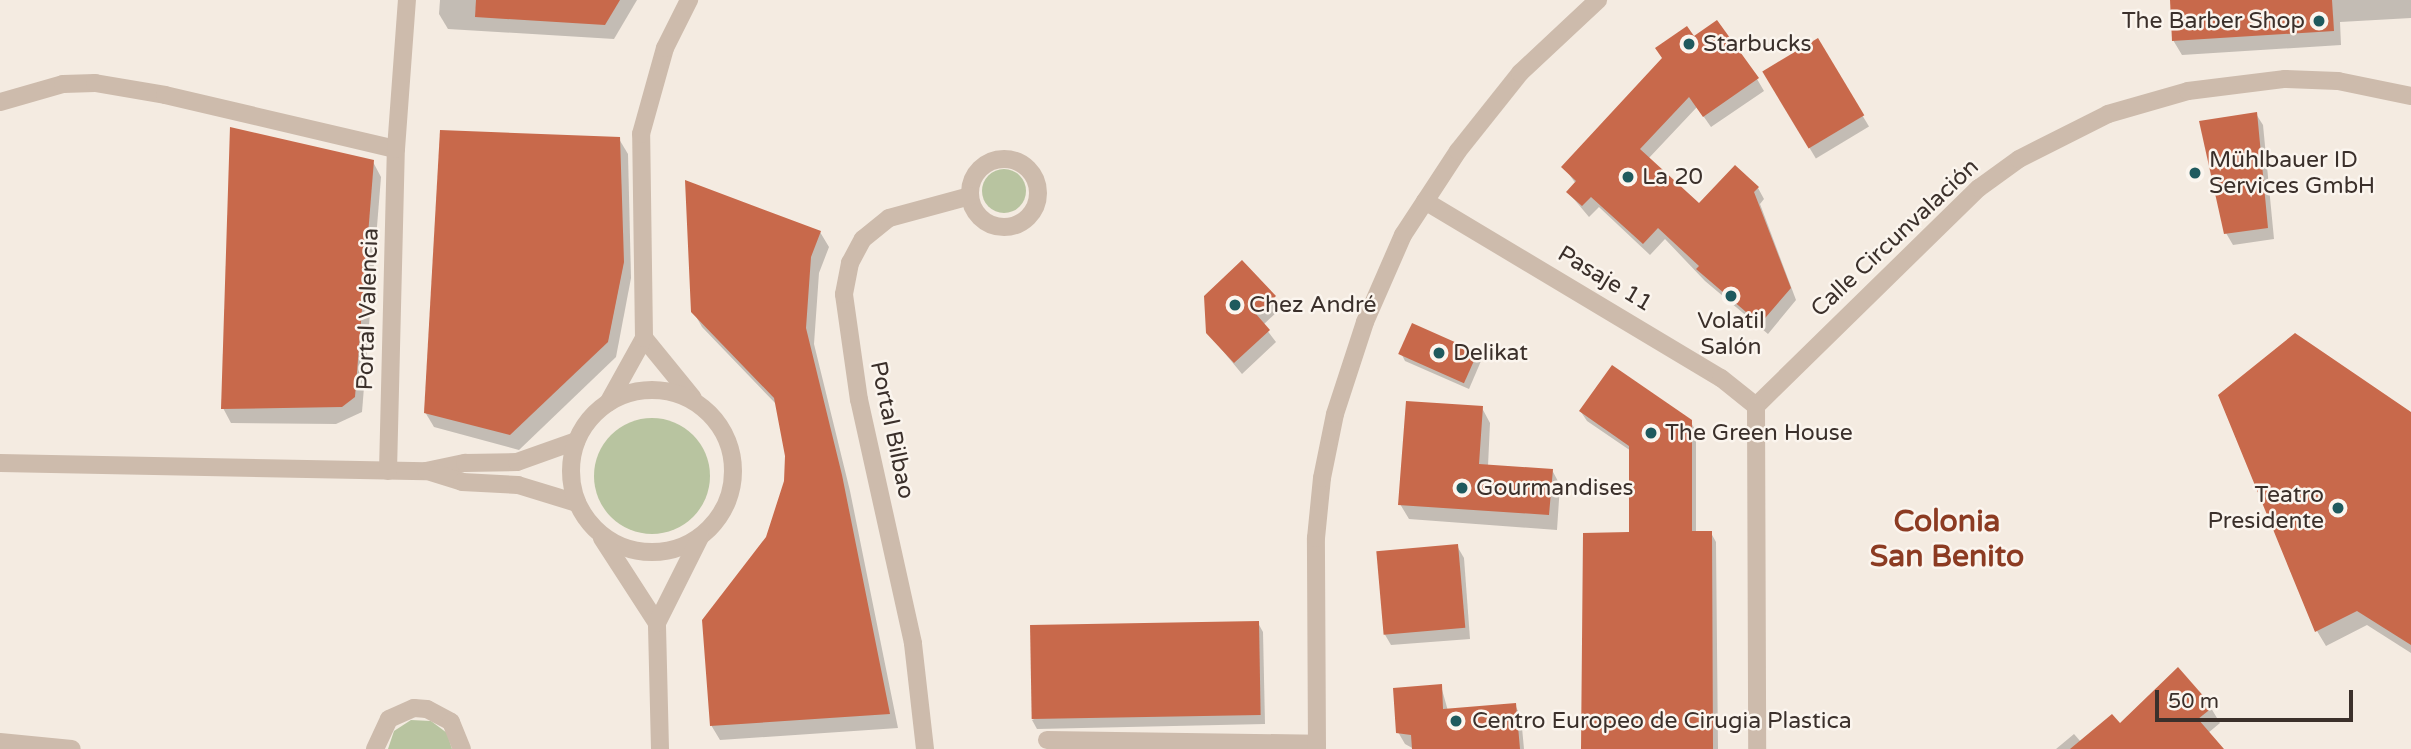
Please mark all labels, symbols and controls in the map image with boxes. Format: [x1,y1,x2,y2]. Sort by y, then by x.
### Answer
place label: The Barber Shop [2122,7,2305,35]
marker: The Barber Shop [2311,13,2327,29]
place label: Starbucks [1703,30,1811,58]
marker: Starbucks [1681,36,1697,52]
place label: Mühlbauer ID Services GmbH [2209,146,2375,200]
street label: Calle Circunvalación [1805,153,1985,323]
place label: La 20 [1642,163,1703,191]
marker: Mühlbauer ID Services GmbH [2187,165,2203,181]
marker: La 20 [1620,169,1636,185]
street label: Portal Valencia [351,227,385,391]
street label: Pasaje 11 [1553,240,1657,318]
marker: Volatil Salón [1723,288,1739,304]
place label: Chez André [1249,291,1376,319]
marker: Chez André [1227,297,1243,313]
place label: Volatil Salón [1697,307,1765,361]
place label: Delikat [1453,339,1528,367]
marker: Delikat [1431,345,1447,361]
street label: Portal Bilbao [864,359,920,501]
place label: The Green House [1665,419,1853,447]
marker: The Green House [1643,425,1659,441]
place label: Gourmandises [1476,474,1634,502]
marker: Gourmandises [1454,480,1470,496]
place label: Teatro Presidente [2208,481,2324,535]
marker: Teatro Presidente [2330,500,2346,516]
district label: Colonia San Benito [1870,504,2024,574]
scale bar [2159,676,2357,720]
text: 50 m [2168,689,2219,714]
place label: Centro Europeo de Cirugia Plastica [1472,707,1852,735]
marker: Centro Europeo de Cirugia Plastica [1446,711,1466,731]

